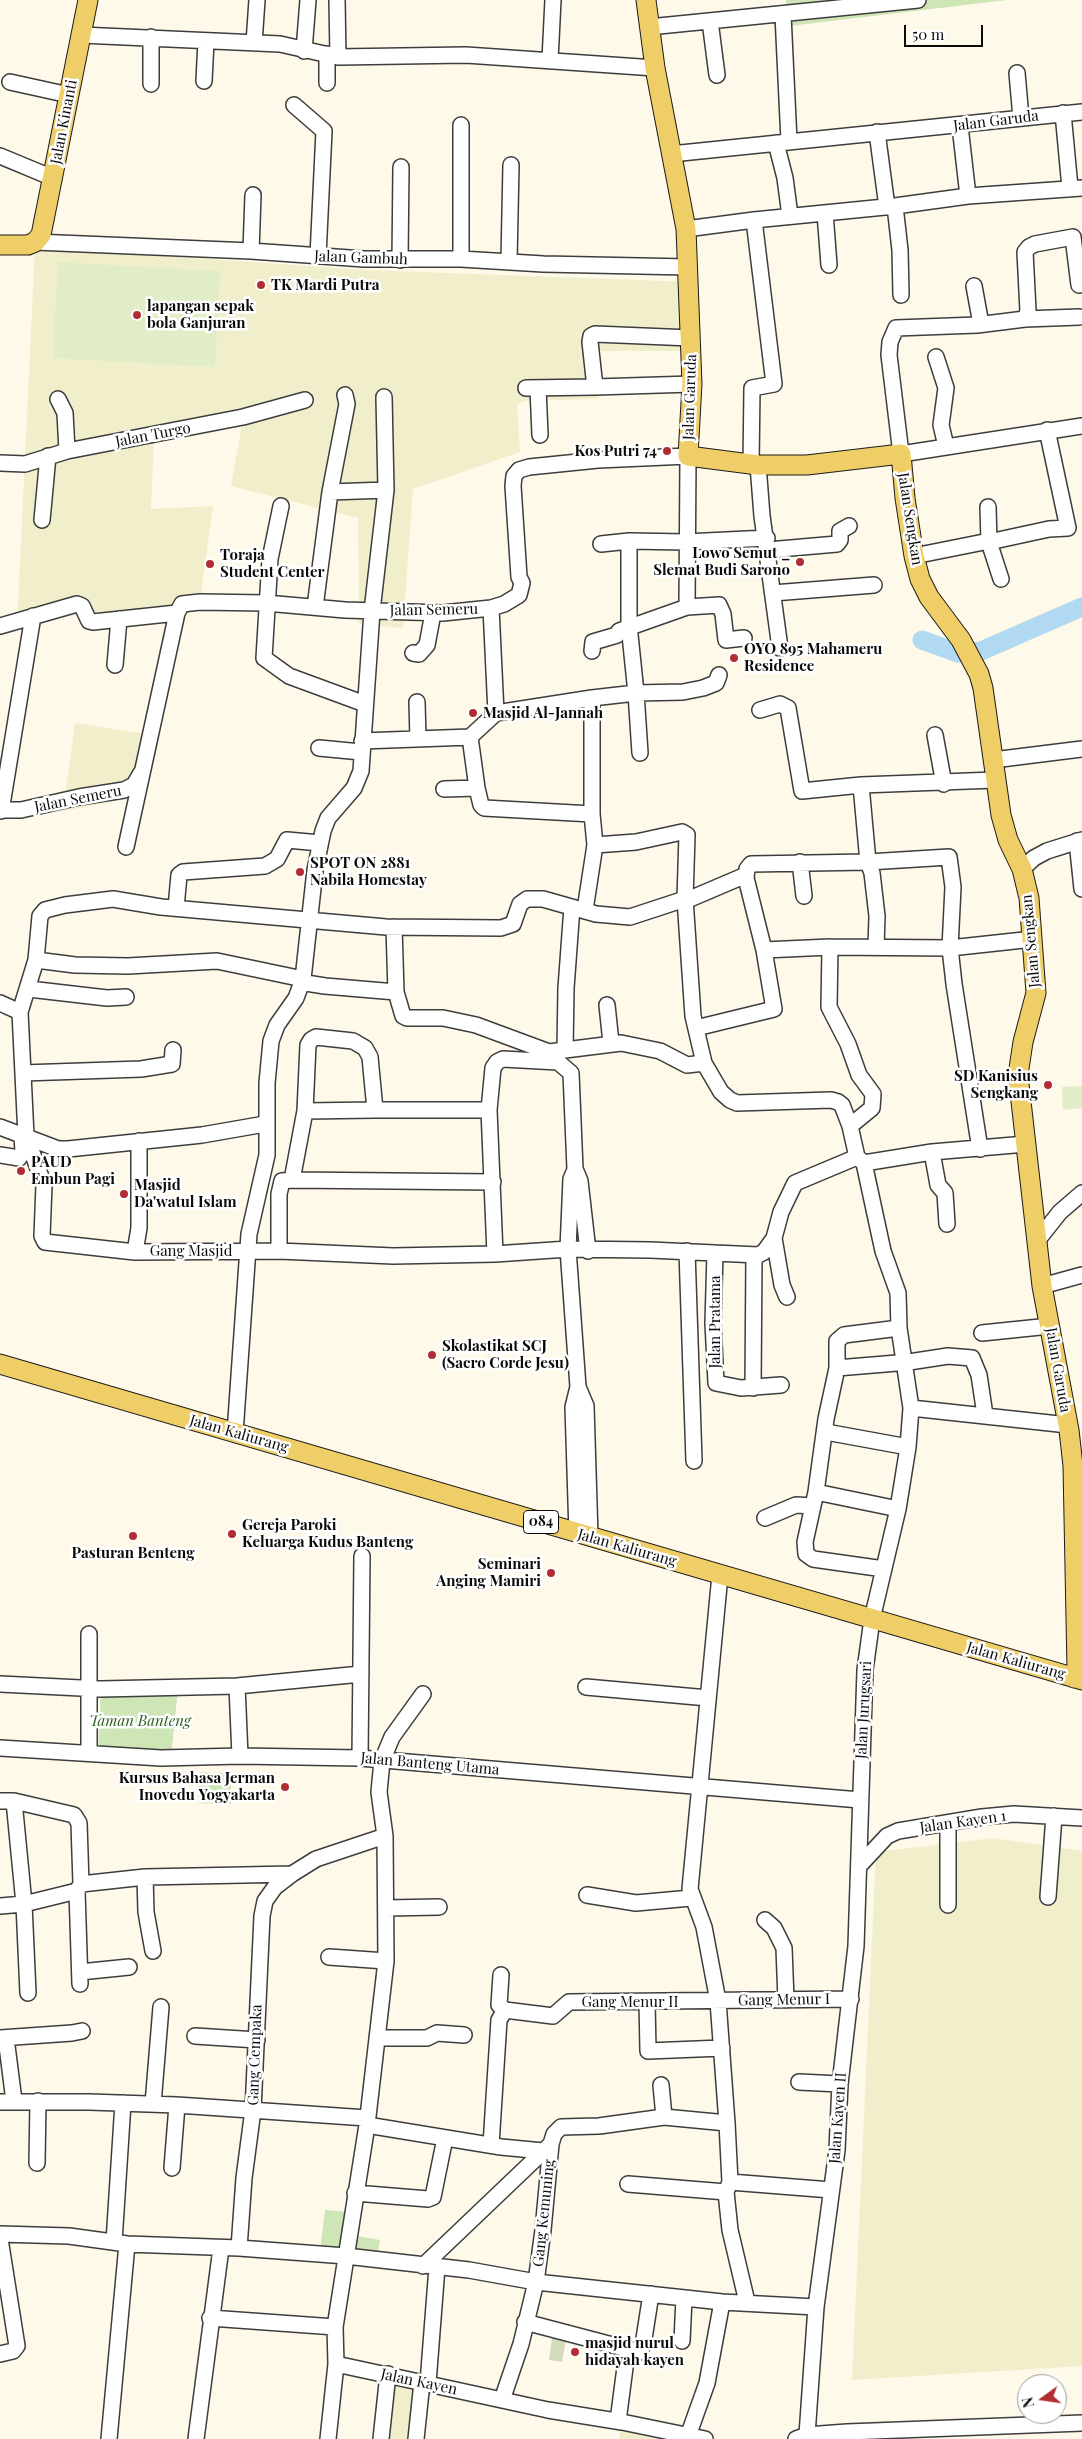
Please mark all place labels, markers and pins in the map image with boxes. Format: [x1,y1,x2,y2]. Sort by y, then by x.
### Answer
place label: TK Mardi Putra [271,276,380,294]
marker: TK Mardi Putra [255,279,267,291]
place label: lapangan sepak bola Ganjuran [147,297,254,332]
marker: lapangan sepak bola Ganjuran [131,309,143,321]
place label: Kos Putri 74 [574,442,657,460]
marker: Kos Putri 74 [661,445,673,457]
place label: Lowo Semut _ Slemat Budi Sarono [653,544,790,579]
place label: Toraja Student Center [220,546,325,581]
marker: Lowo Semut _ Slemat Budi Sarono [794,556,806,568]
marker: Toraja Student Center [204,558,216,570]
place label: OYO 895 Mahameru Residence [744,640,882,675]
marker: OYO 895 Mahameru Residence [728,652,740,664]
place label: Masjid Al-Jannah [483,704,603,722]
marker: Masjid Al-Jannah [467,707,479,719]
place label: SPOT ON 2881 Nabila Homestay [310,854,427,889]
marker: SPOT ON 2881 Nabila Homestay [294,866,306,878]
place label: SD Kanisius Sengkang [954,1067,1038,1102]
marker: SD Kanisius Sengkang [1042,1079,1054,1091]
place label: PAUD Embun Pagi [31,1153,115,1188]
marker: PAUD Embun Pagi [15,1165,27,1177]
place label: Masjid Da'watul Islam [134,1176,237,1211]
marker: Masjid Da'watul Islam [118,1188,130,1200]
place label: Skolastikat SCJ (Sacro Corde Jesu) [442,1337,569,1372]
marker: Skolastikat SCJ (Sacro Corde Jesu) [426,1349,438,1361]
place label: Gereja Paroki Keluarga Kudus Banteng [242,1516,413,1551]
marker: Gereja Paroki Keluarga Kudus Banteng [226,1528,238,1540]
marker: Pasturan Benteng [127,1530,139,1542]
place label: Pasturan Benteng [72,1544,194,1562]
place label: Seminari Anging Mamiri [436,1555,541,1590]
marker: Seminari Anging Mamiri [545,1567,557,1579]
place label: Kursus Bahasa Jerman Inovedu Yogyakarta [119,1769,275,1804]
marker: Kursus Bahasa Jerman Inovedu Yogyakarta [279,1781,291,1793]
place label: masjid nurul hidayah kayen [585,2334,684,2369]
marker: masjid nurul hidayah kayen [569,2346,581,2358]

